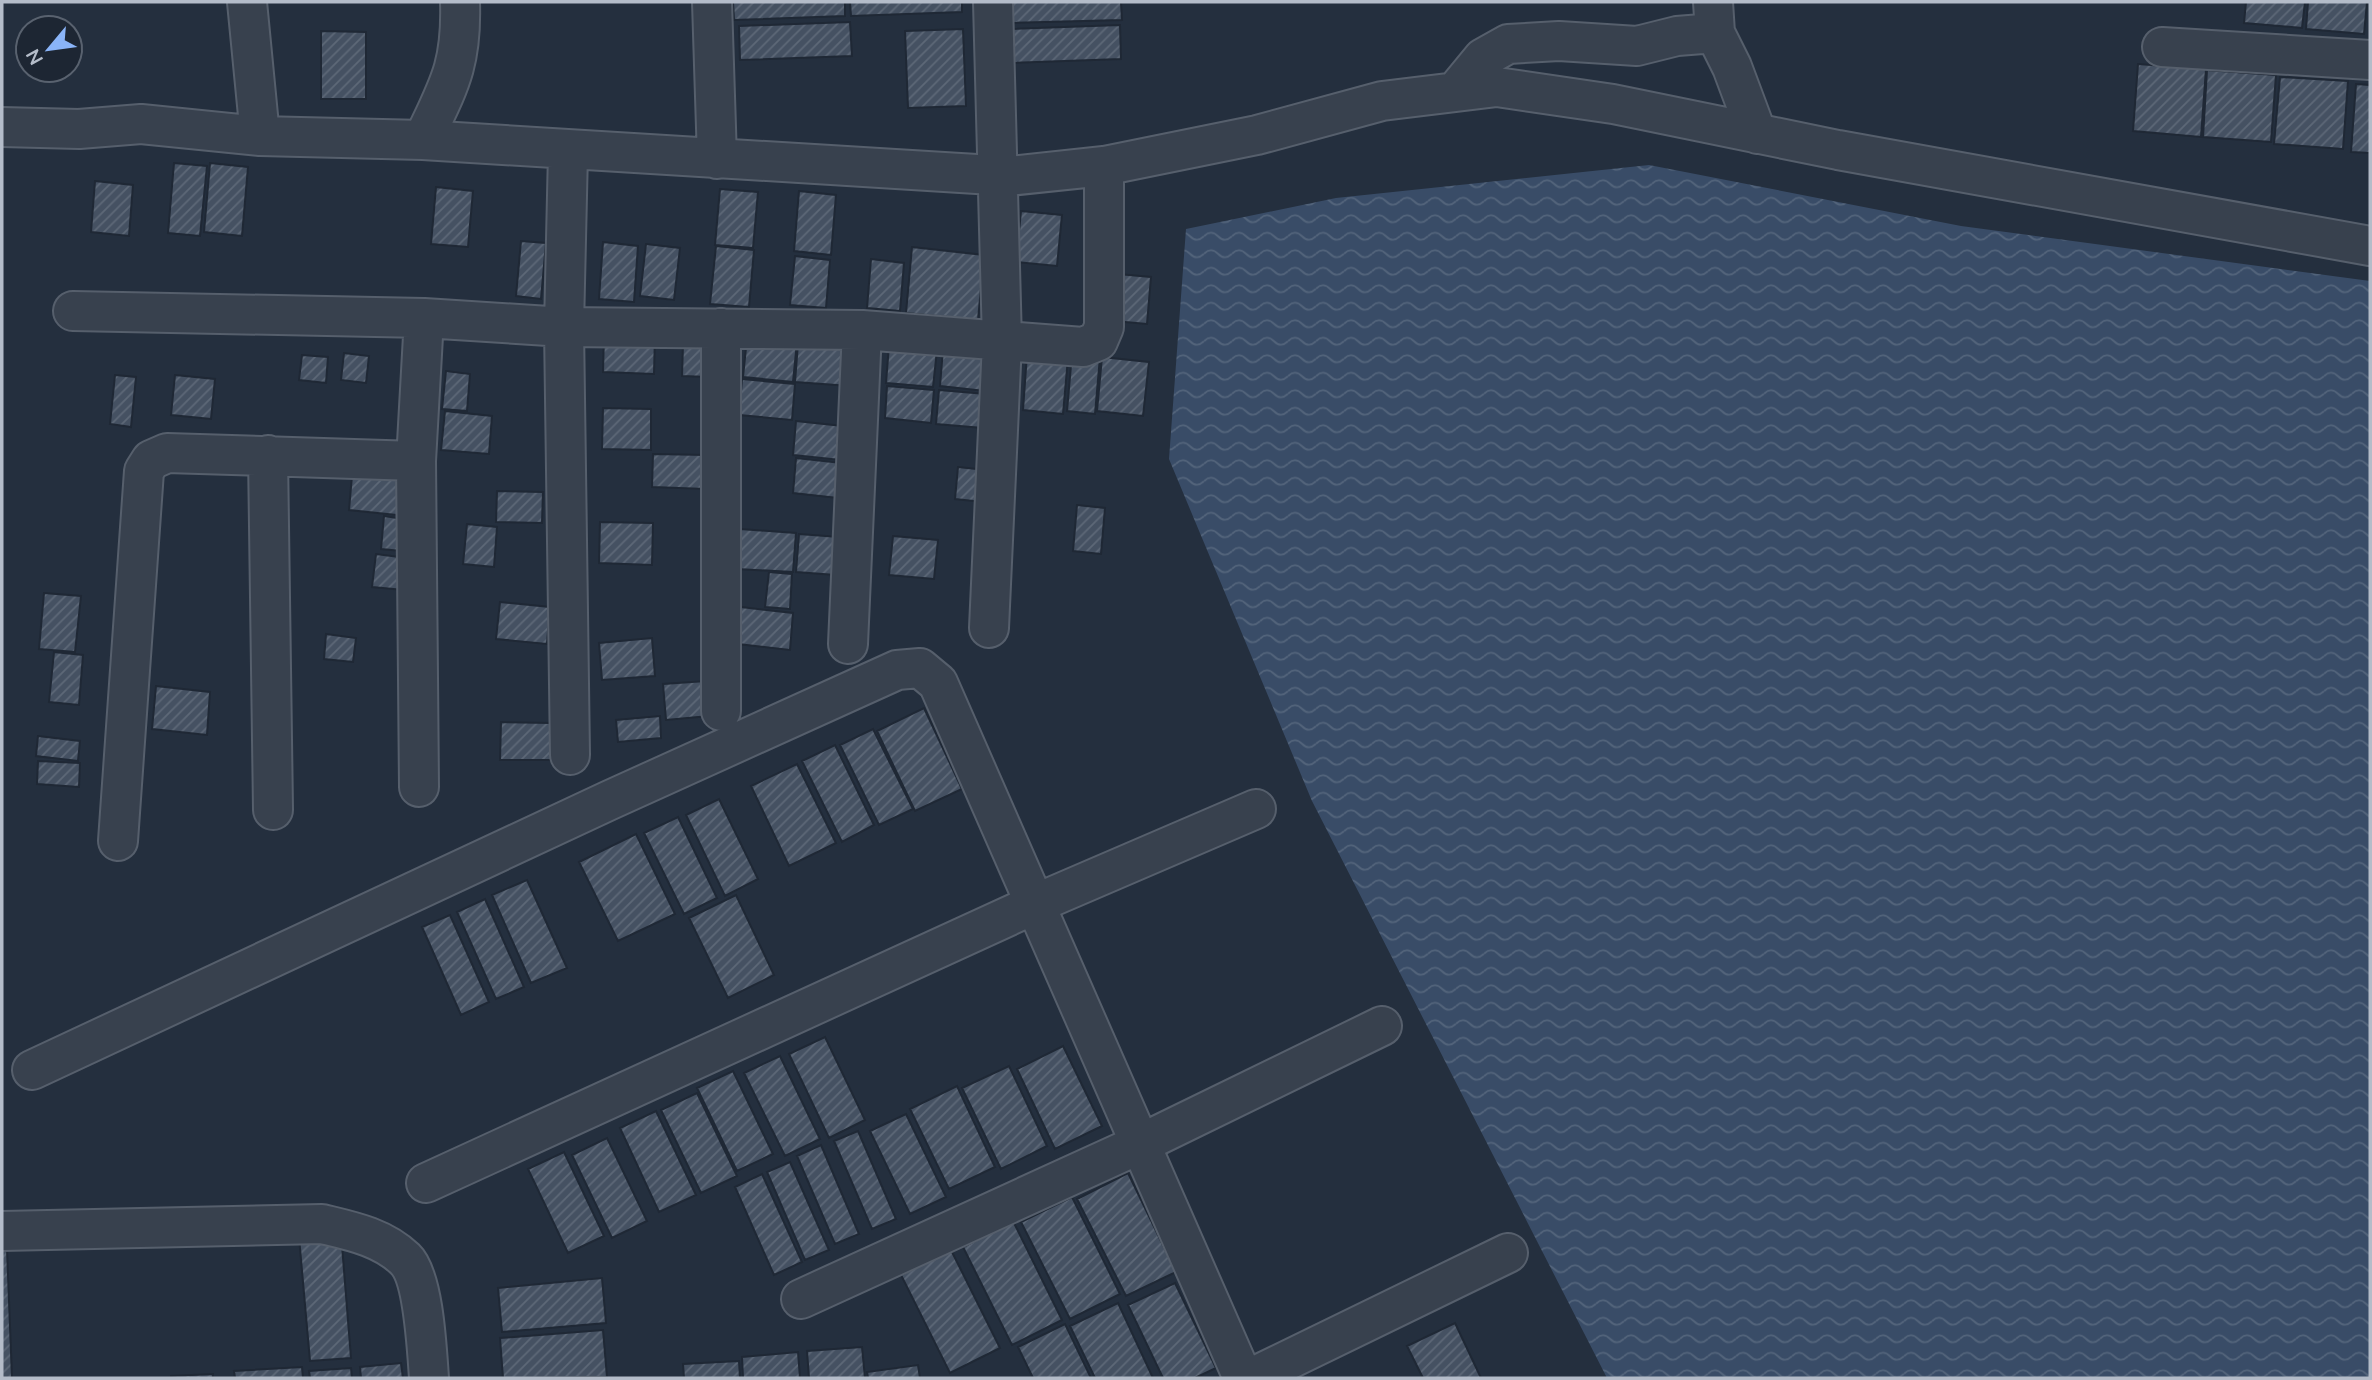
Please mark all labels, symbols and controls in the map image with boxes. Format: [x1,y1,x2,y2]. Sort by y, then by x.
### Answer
north arrow [14,14,84,84]
text: N [20,44,50,69]

